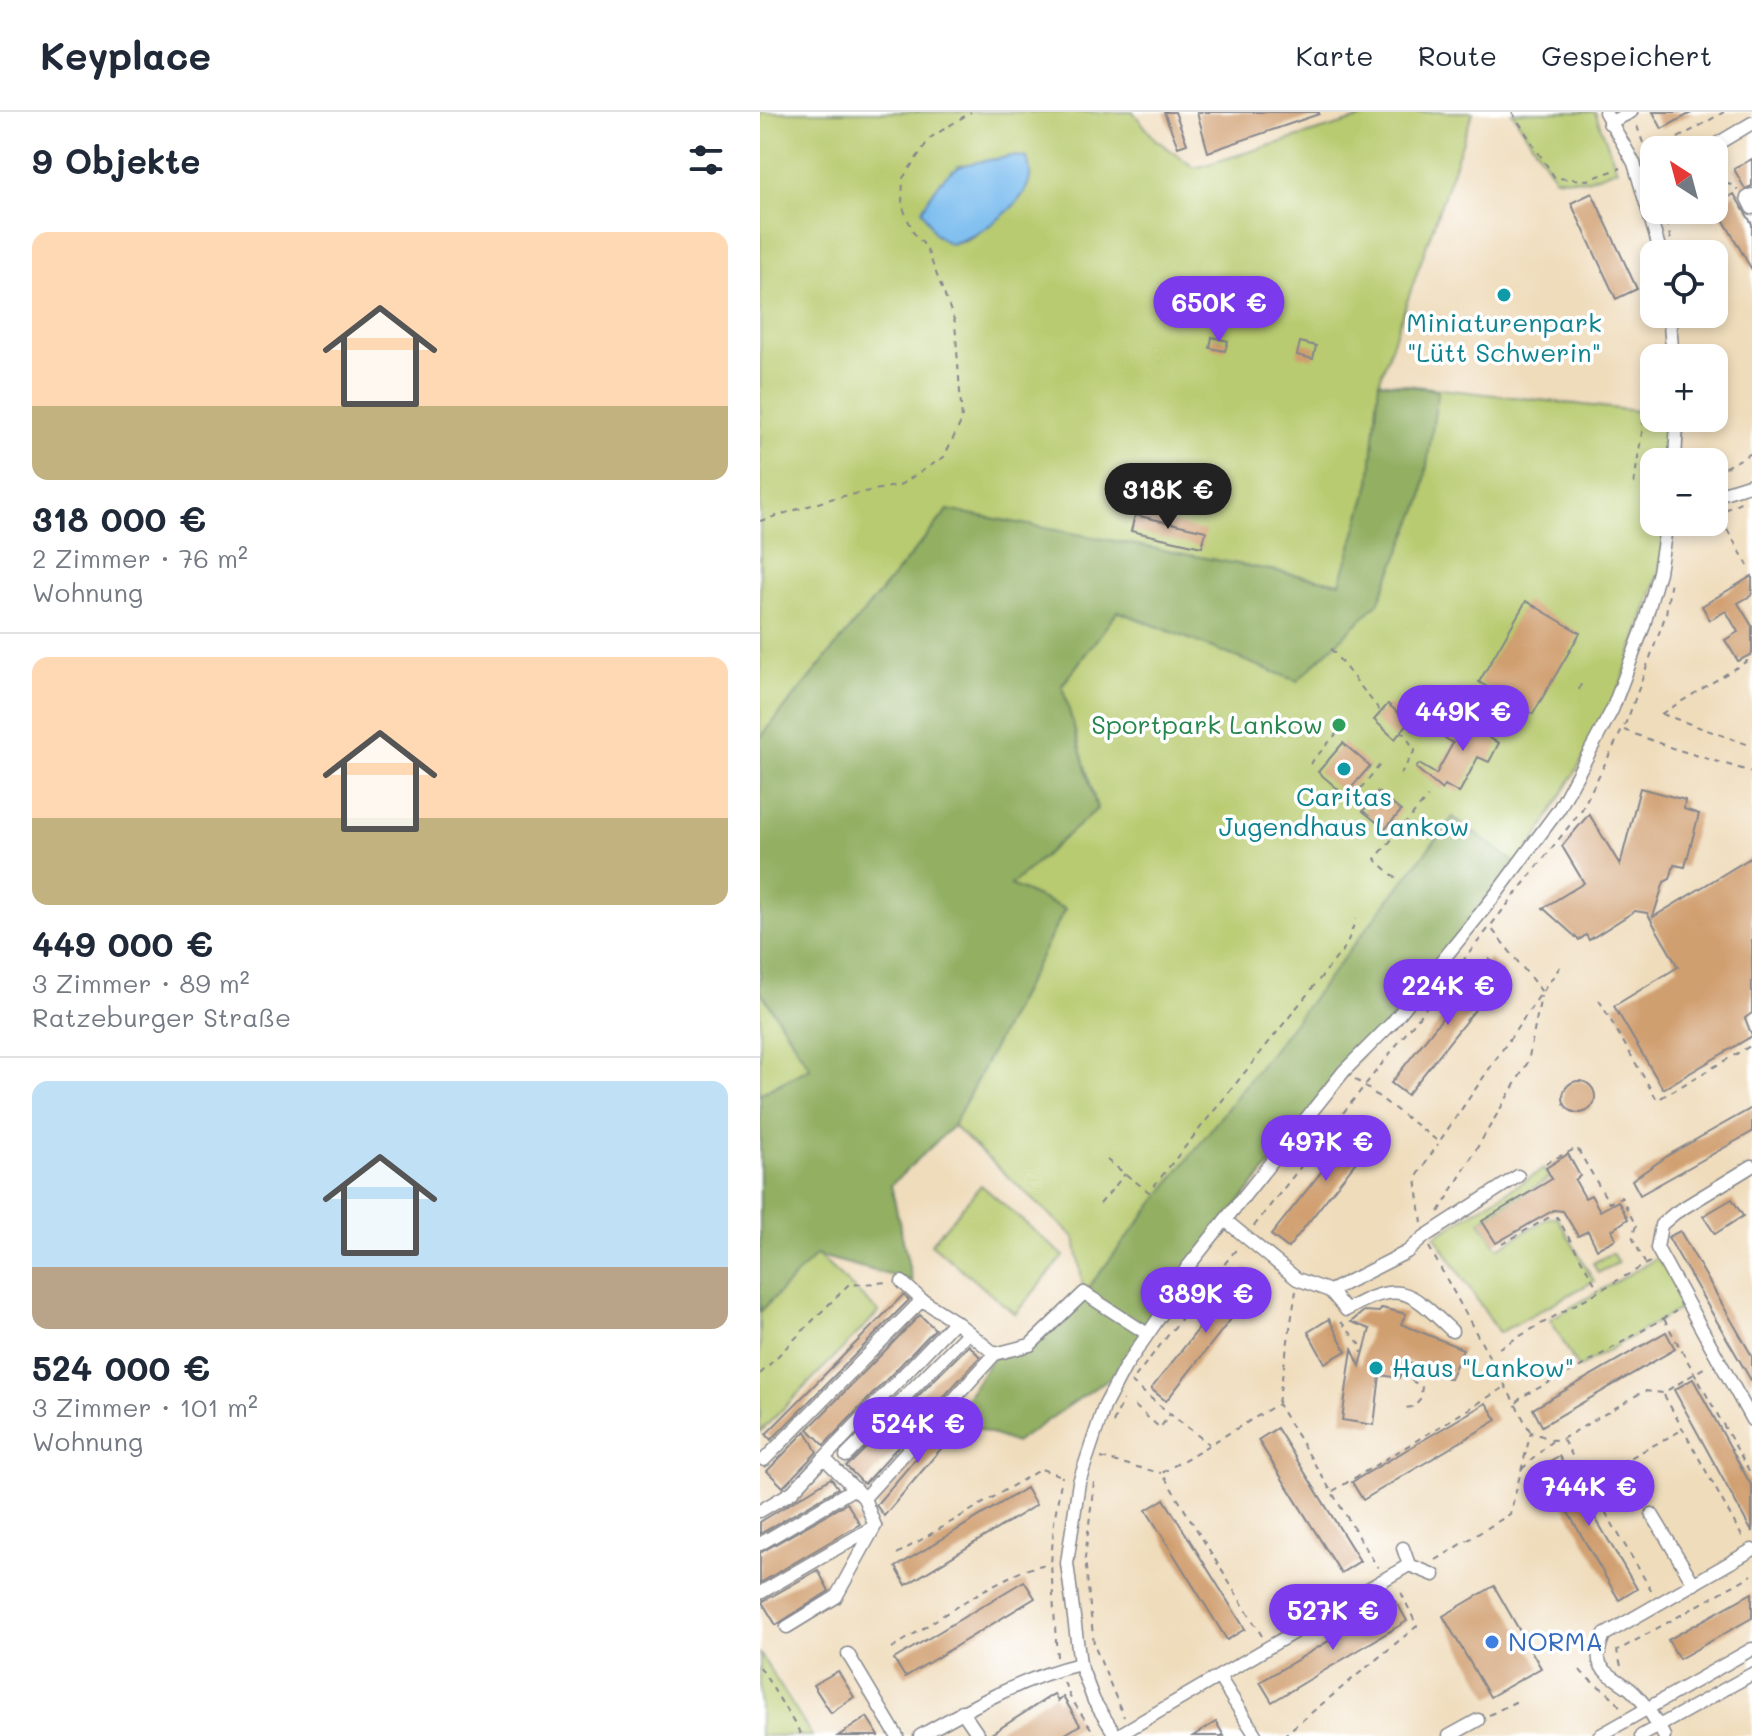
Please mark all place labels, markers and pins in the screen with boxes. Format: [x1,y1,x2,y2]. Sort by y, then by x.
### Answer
pin: 650K € [1154,276,1284,344]
marker: Miniaturenpark "Lütt Schwerin" [1495,286,1513,304]
place label: Miniaturenpark "Lütt Schwerin" [1406,305,1602,369]
pin: 318K € [1103,463,1233,531]
pin: 449K € [1398,685,1528,753]
place label: Sportpark Lankow [1091,707,1323,741]
marker: Sportpark Lankow [1330,716,1348,734]
marker: Caritas Jugendhaus Lankow [1335,760,1353,778]
place label: Caritas Jugendhaus Lankow [1219,779,1469,843]
pin: 224K € [1383,959,1513,1027]
pin: 497K € [1261,1115,1391,1183]
pin: 389K € [1141,1267,1271,1335]
place label: Haus "Lankow" [1392,1350,1574,1384]
marker: Haus "Lankow" [1367,1359,1385,1377]
pin: 524K € [853,1397,983,1465]
pin: 744K € [1524,1460,1654,1528]
pin: 527K € [1268,1584,1398,1652]
place label: NORMA [1508,1624,1603,1658]
marker: NORMA [1483,1633,1501,1651]

